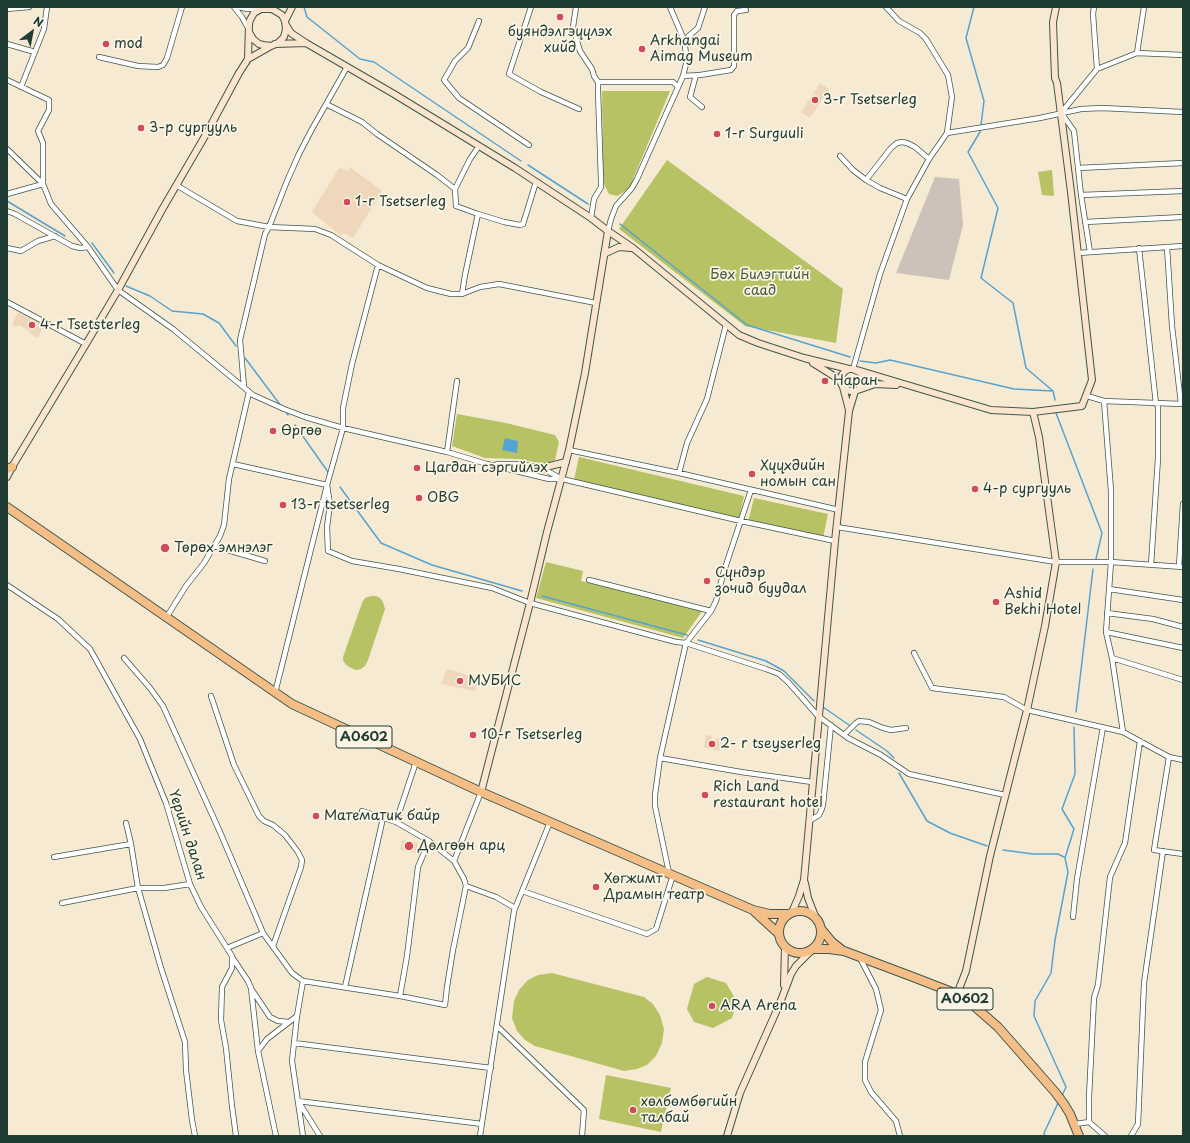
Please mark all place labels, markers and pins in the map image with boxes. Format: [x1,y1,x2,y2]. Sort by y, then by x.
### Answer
marker: буяндэлгэүүлэх хийд [555,12,565,22]
place label: буяндэлгэүүлэх хийд [508,24,612,56]
place label: Arkhangai Aimag Museum [650,33,753,66]
place label: mod [114,36,143,52]
marker: mod [101,39,111,49]
marker: Arkhangai Aimag Museum [637,44,647,54]
place label: 3-r Tsetserleg [823,92,917,108]
marker: 3-r Tsetserleg [810,95,820,105]
place label: 3-р сургууль [149,120,237,136]
marker: 3-р сургууль [136,123,146,133]
place label: 1-r Surguuli [725,126,804,142]
marker: 1-r Surguuli [712,129,722,139]
place label: 1-r Tsetserleg [355,194,446,210]
marker: 1-r Tsetserleg [342,197,352,207]
place label: 4-r Tsetsterleg [40,317,140,333]
marker: 4-r Tsetsterleg [27,320,37,330]
place label: Наран [833,373,878,389]
marker: Наран [820,376,830,386]
place label: Өргөө [281,423,322,439]
marker: Өргөө [268,426,278,436]
place label: Хүүхдийн номын сан [760,458,836,490]
place label: Цагдан сэргийлэх [425,460,548,476]
marker: Цагдан сэргийлэх [412,463,422,473]
marker: Хүүхдийн номын сан [747,469,757,479]
place label: 4-р сургууль [983,481,1071,497]
marker: 4-р сургууль [970,484,980,494]
place label: OBG [427,490,459,506]
marker: OBG [414,493,424,503]
place label: 13-r tsetserleg [291,497,390,513]
marker: 13-r tsetserleg [278,500,288,510]
place label: Төрөх эмнэлэг [174,540,272,556]
marker: Төрөх эмнэлэг [159,542,171,554]
place label: Сүндэр зочид буудал [715,565,807,598]
marker: Сүндэр зочид буудал [702,576,712,586]
place label: Ashid Bekhi Hotel [1004,586,1081,618]
marker: Ashid Bekhi Hotel [991,597,1001,607]
place label: МУБИС [468,673,521,689]
marker: МУБИС [455,676,465,686]
place label: 10-r Tsetserleg [481,727,582,743]
marker: 10-r Tsetserleg [468,730,478,740]
place label: 2- r tseyserleg [720,736,821,752]
marker: 2- r tseyserleg [707,739,717,749]
place label: Rich Land restaurant hotel [713,779,823,812]
marker: Rich Land restaurant hotel [700,790,710,800]
place label: Математик байр [324,808,440,824]
marker: Математик байр [311,811,321,821]
place label: Дөлгөөн арц [418,838,505,854]
marker: Дөлгөөн арц [403,840,415,852]
place label: Хөгжимт Драмын театр [604,871,705,904]
marker: Хөгжимт Драмын театр [591,882,601,892]
place label: ARA Arena [720,998,797,1014]
marker: ARA Arena [707,1001,717,1011]
place label: хөлбөмбөгийн талбай [641,1094,737,1126]
marker: хөлбөмбөгийн талбай [628,1105,638,1115]

